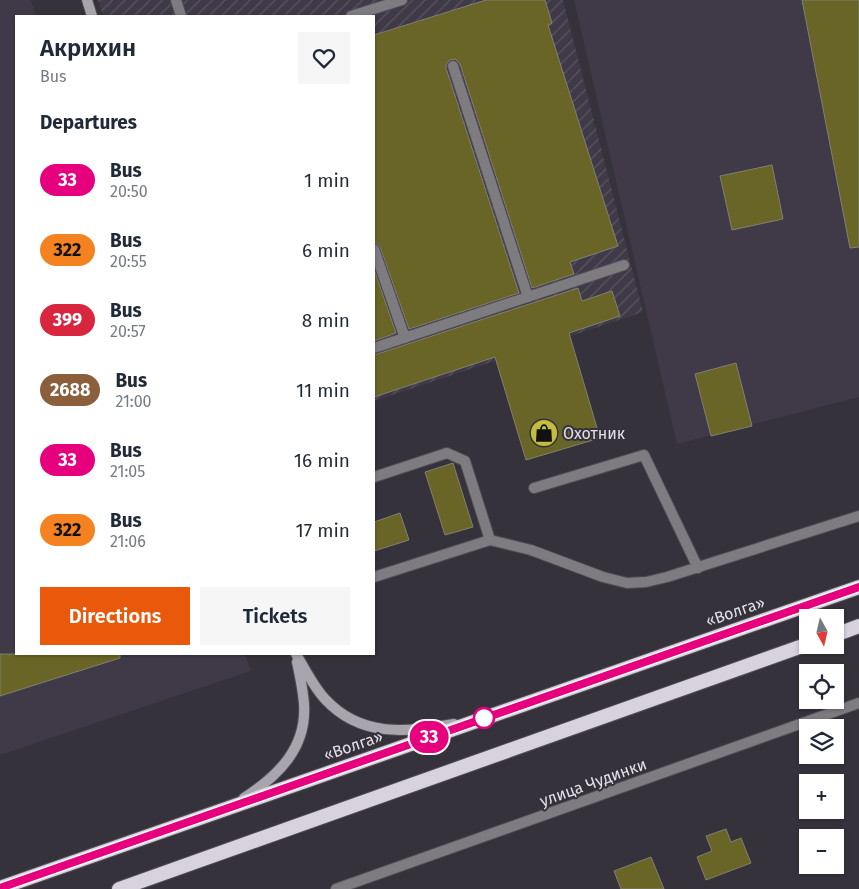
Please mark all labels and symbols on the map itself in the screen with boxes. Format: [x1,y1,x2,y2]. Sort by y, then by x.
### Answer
shop icon: Охотник [529,418,559,448]
place label: Охотник [563,424,626,443]
street label: «Волга» [703,593,767,630]
north arrow [799,609,844,654]
unlabelled marker [473,707,495,729]
line badge: 33 [406,721,452,753]
street label: «Волга» [321,727,385,764]
street label: улица Чудинки [537,754,649,811]

